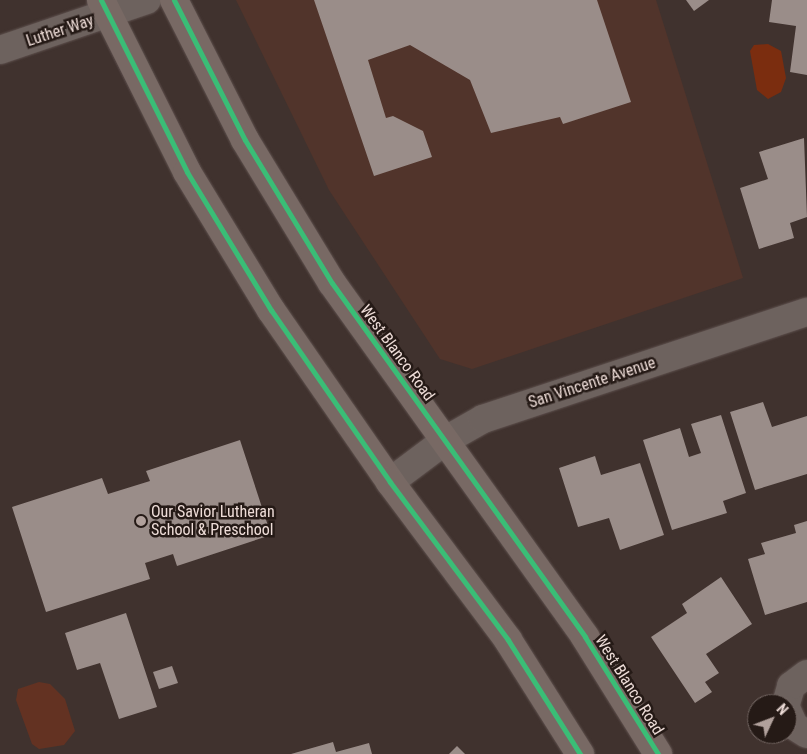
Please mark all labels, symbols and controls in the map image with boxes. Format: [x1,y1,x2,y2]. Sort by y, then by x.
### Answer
street label: Luther Way [24,11,96,51]
street label: West Blanco Road [356,301,438,405]
street label: San Vincente Avenue [526,353,658,413]
place label: Our Savior Lutheran School & Preschool [151,502,275,540]
marker: Our Savior Lutheran School & Preschool [135,515,147,527]
street label: West Blanco Road [591,631,667,739]
north arrow [747,694,797,744]
text: N [773,701,791,718]

